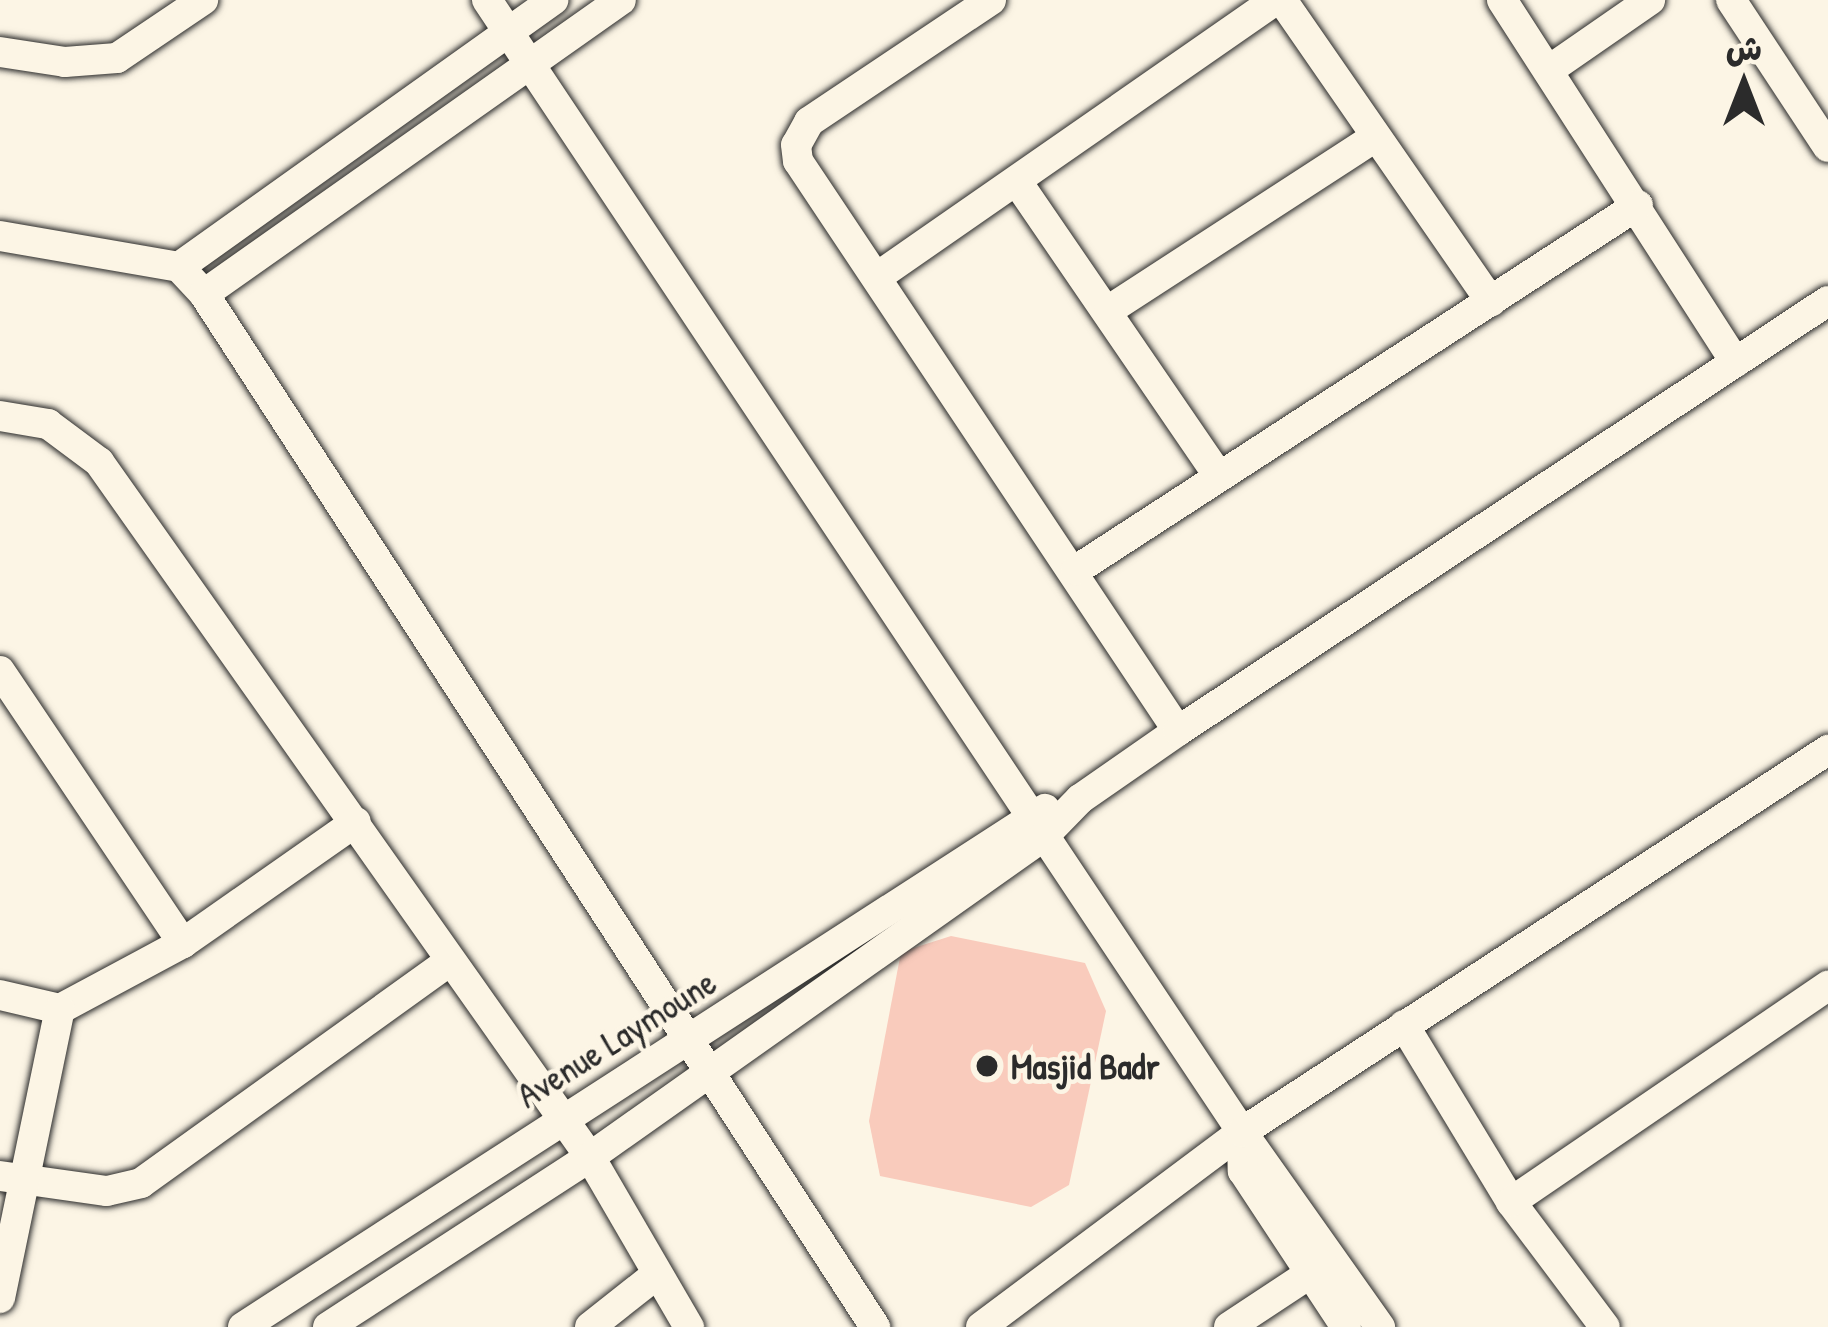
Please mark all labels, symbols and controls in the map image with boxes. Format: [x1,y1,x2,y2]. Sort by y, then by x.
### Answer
north arrow [1684,24,1804,144]
text: ش [1726,26,1762,70]
street label: Avenue Laymoune [509,960,723,1116]
place label: Masjid Badr [1011,1044,1159,1088]
marker: Masjid Badr [974,1053,1000,1079]

